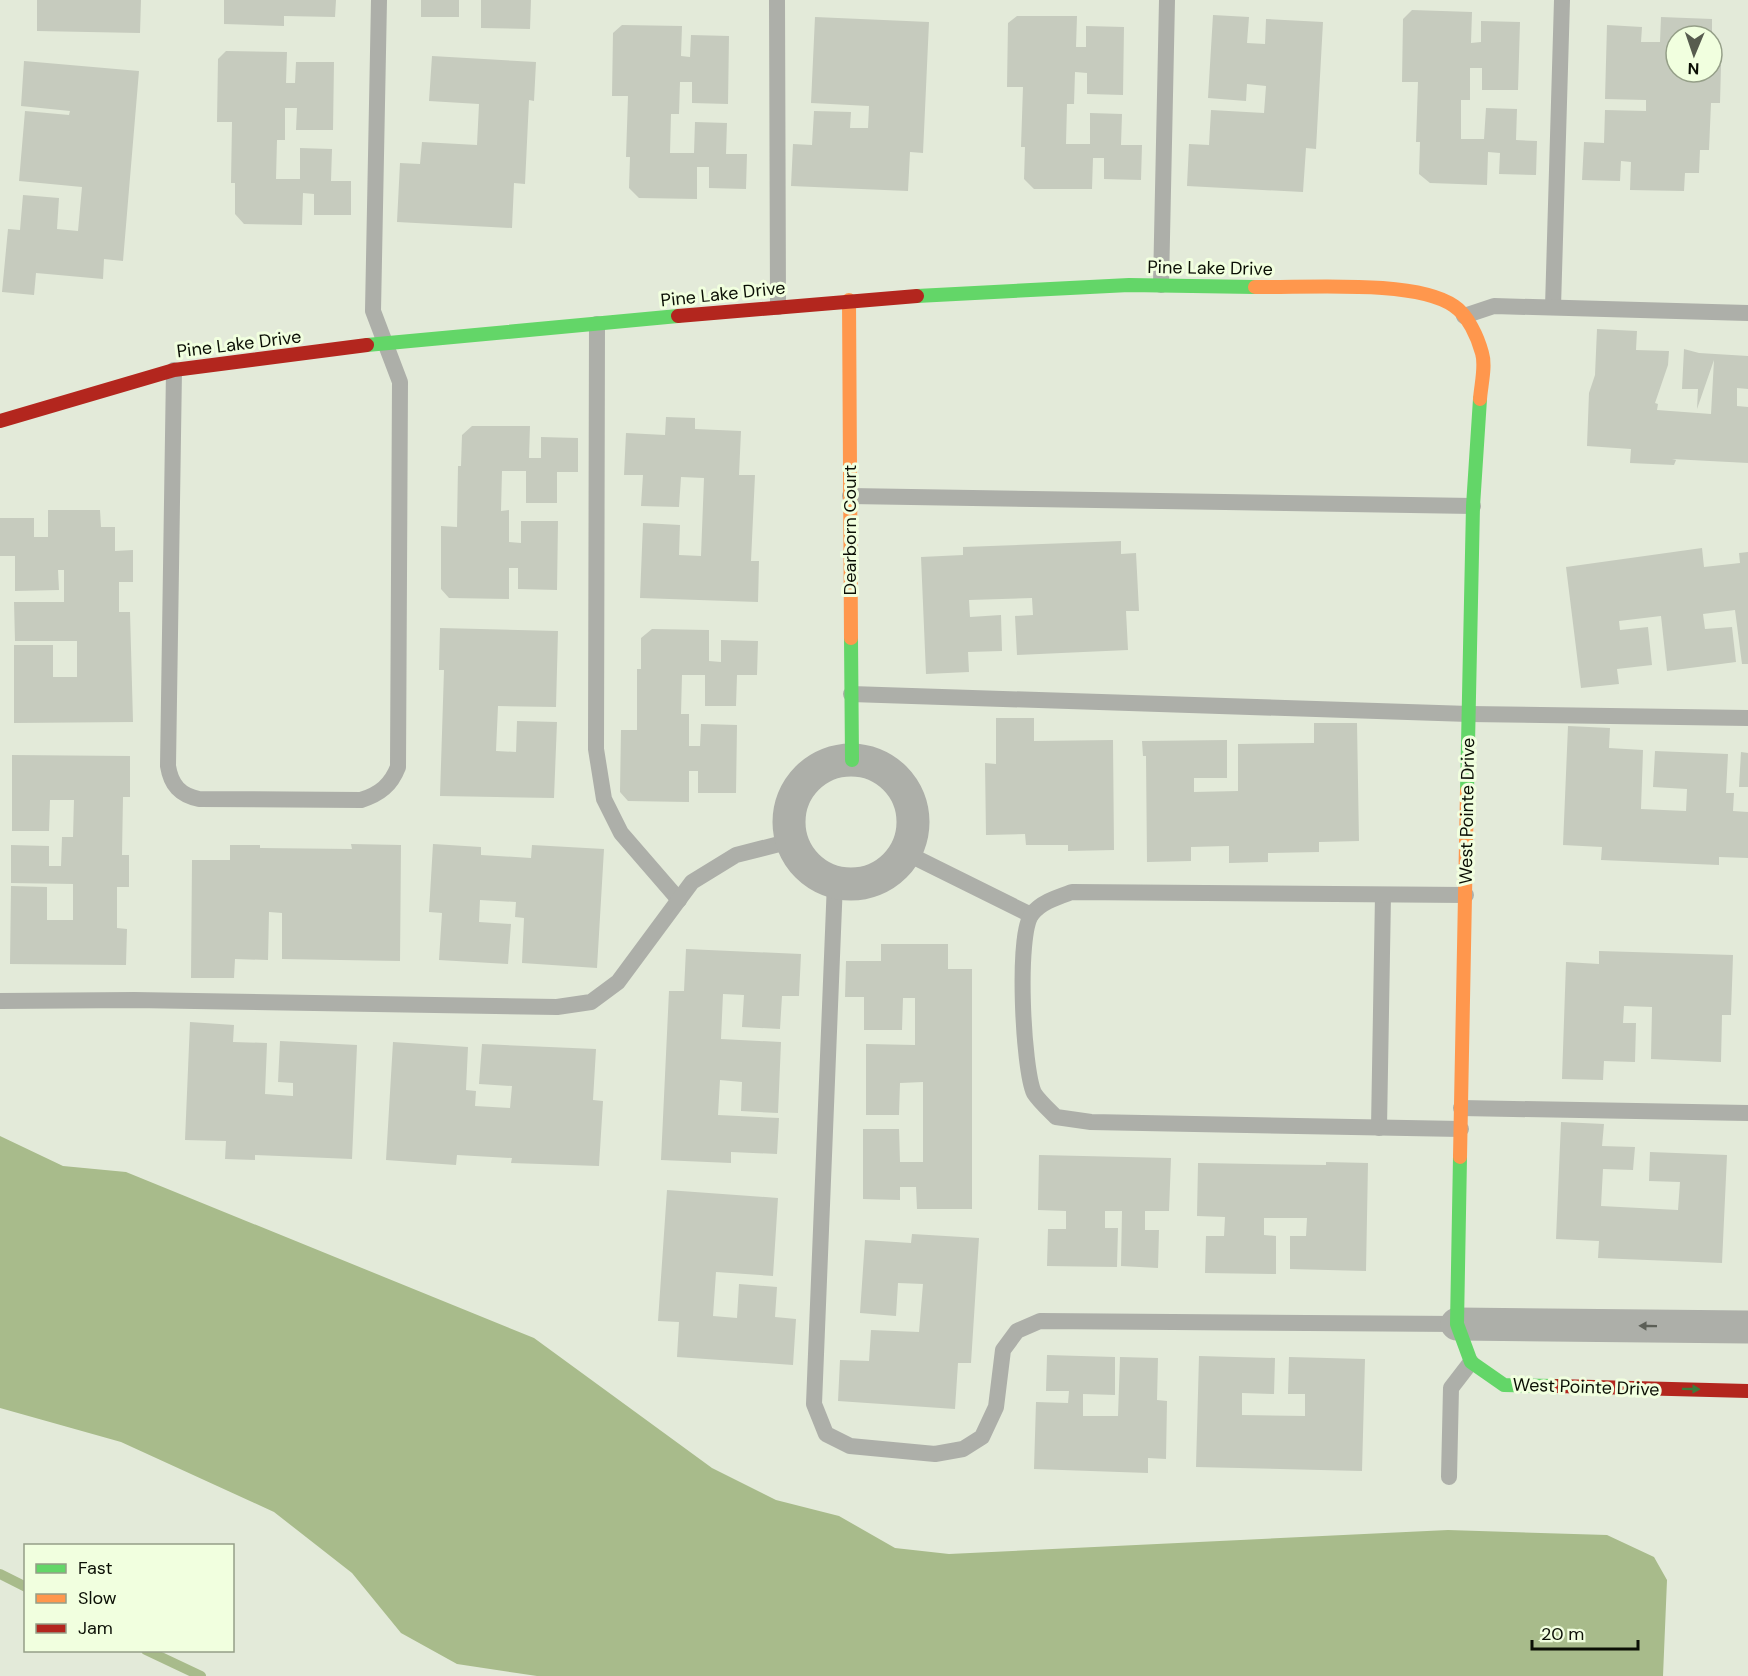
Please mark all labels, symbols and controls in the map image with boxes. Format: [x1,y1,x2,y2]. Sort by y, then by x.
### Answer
north arrow [1664,24,1724,84]
text: N [1687,58,1700,79]
street label: Pine Lake Drive [1147,255,1273,281]
street label: Pine Lake Drive [659,276,787,312]
street label: Pine Lake Drive [175,324,303,364]
street label: Dearborn Court [838,465,862,595]
street label: West Pointe Drive [1454,737,1480,885]
one-way arrow [1638,1321,1657,1331]
street label: West Pointe Drive [1512,1372,1660,1402]
one-way arrow [1682,1385,1701,1394]
legend [24,1544,234,1652]
text: Fast [78,1556,113,1580]
text: Slow [78,1586,117,1610]
scale bar [1532,1613,1638,1651]
text: Jam [78,1616,113,1640]
text: 20 m [1541,1622,1584,1646]

